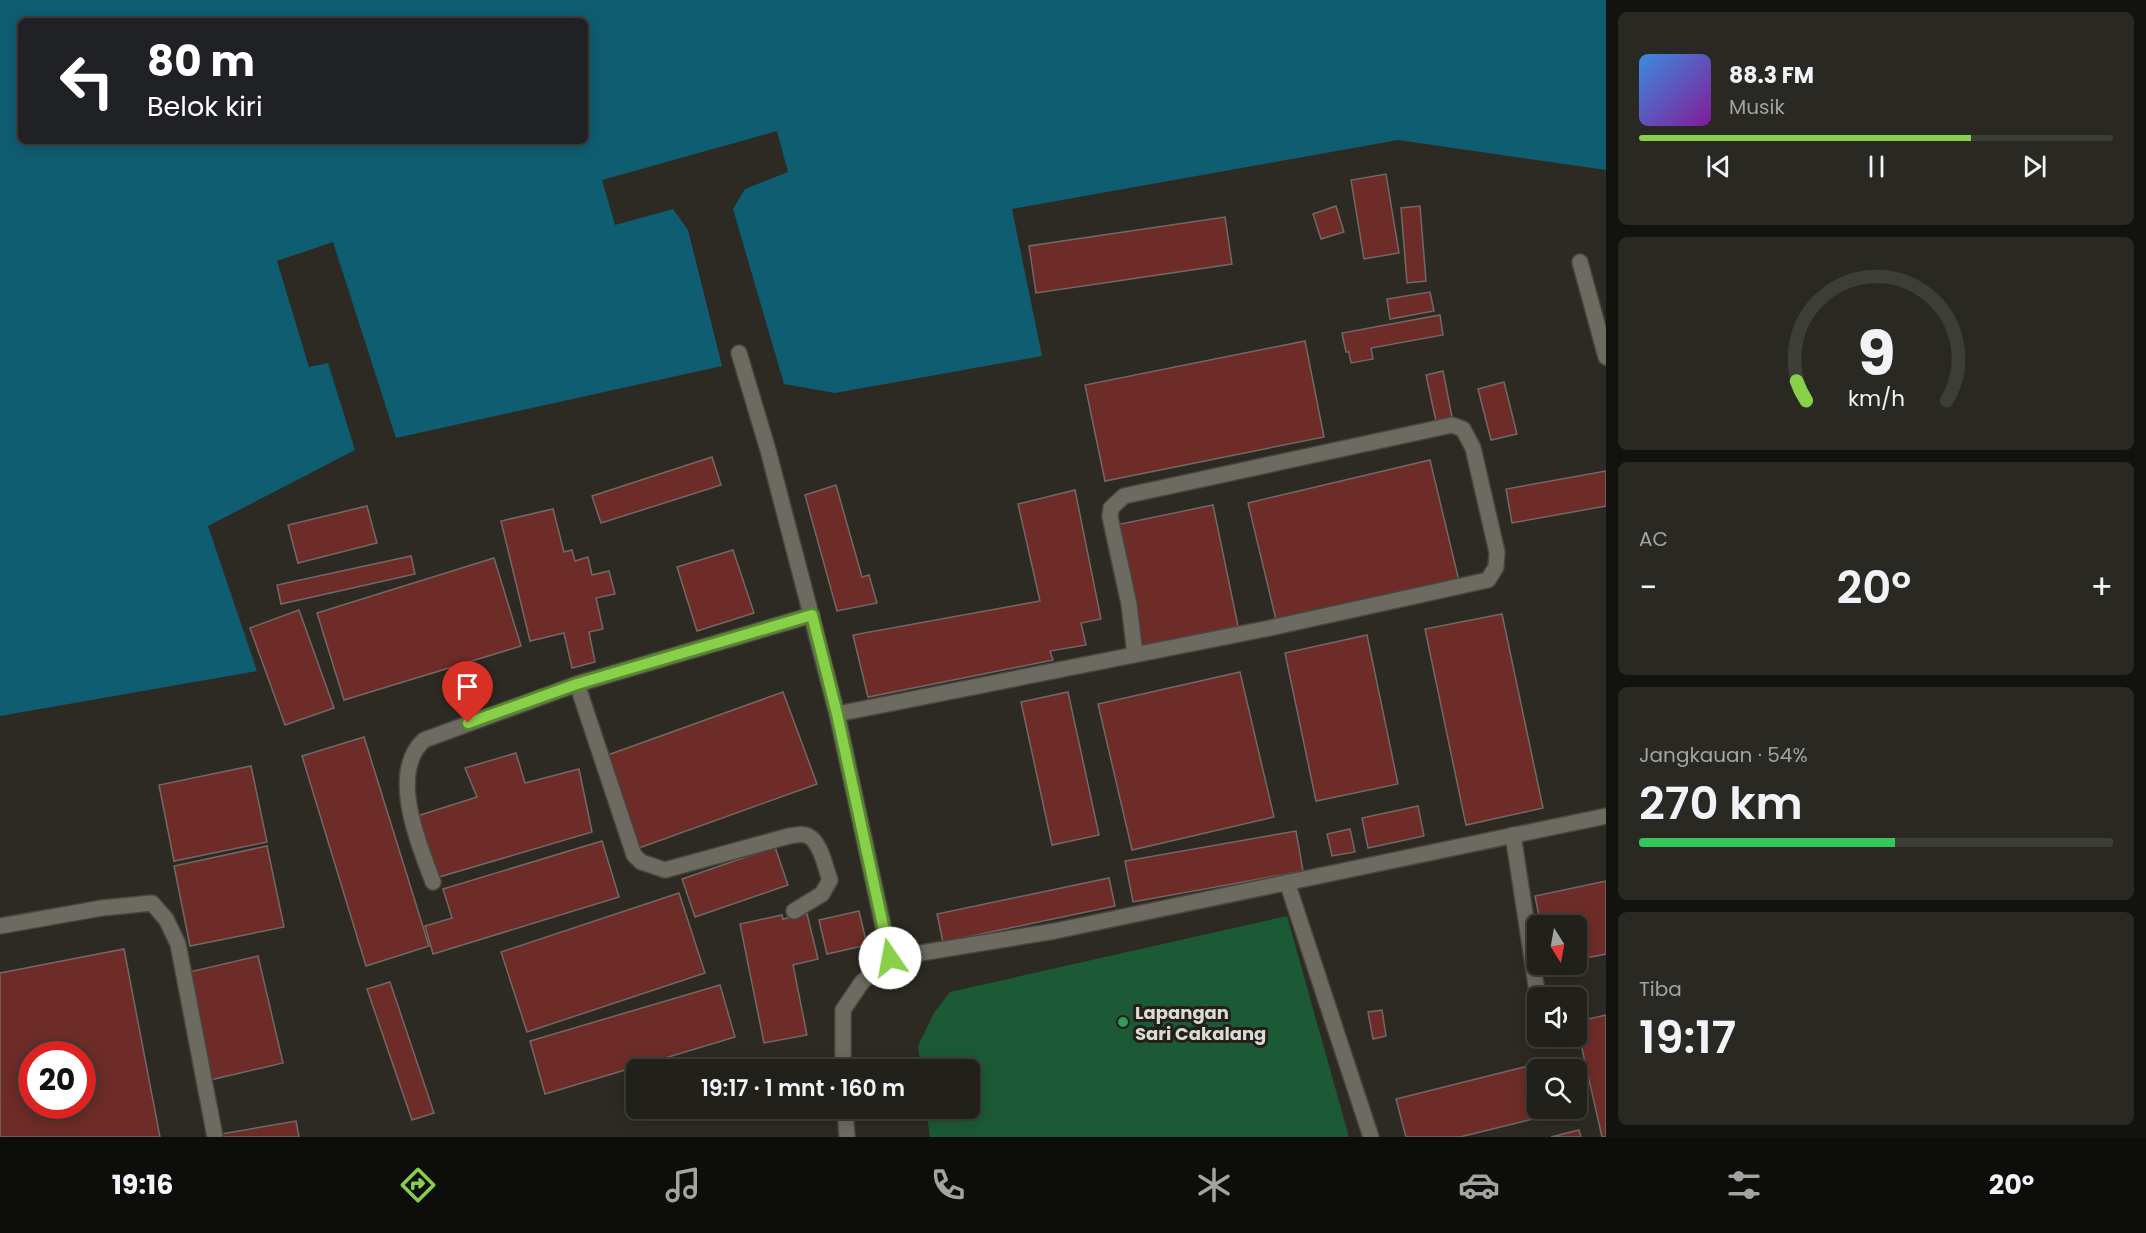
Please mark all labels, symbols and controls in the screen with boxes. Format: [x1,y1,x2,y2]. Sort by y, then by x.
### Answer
text: 80 m [147,32,255,91]
icon: left [48,42,126,120]
text: 88.3 FM [1729,60,1814,91]
text: Belok kiri [147,88,263,125]
text: Musik [1729,93,1785,121]
icon: previous [1702,150,1735,183]
icon: pause [1860,150,1893,183]
icon: next [2018,150,2051,183]
text: 9 [1857,309,1895,397]
text: km/h [1847,383,1905,414]
text: AC [1639,525,1668,553]
text: 20° [1836,556,1911,619]
text: − [1639,564,1657,611]
text: + [2090,564,2113,611]
pin [442,661,493,723]
icon: arrive [451,670,484,703]
text: Jangkauan · 54% [1639,741,1808,769]
text: 270 km [1639,772,1803,835]
north arrow [1527,915,1587,975]
map controls [1527,915,1587,1119]
position arrow [858,926,922,990]
text: Tiba [1639,975,1682,1003]
button: sound [1527,987,1587,1047]
place label: Lapangan Sari Cakalang [1135,1000,1266,1046]
text: 19:17 [1639,1006,1736,1069]
marker: Lapangan Sari Cakalang [1116,1015,1130,1029]
speed limit sign: 20 [18,1041,96,1119]
button: search [1527,1059,1587,1119]
text: 19:17 · 1 mnt · 160 m [701,1073,905,1104]
icon: directions [397,1164,439,1206]
icon: music [662,1164,704,1206]
icon: phone [927,1164,969,1206]
icon: climate [1193,1164,1235,1206]
icon: car [1458,1164,1500,1206]
icon: filters [1723,1164,1765,1206]
text: 19:16 [112,1166,173,1203]
text: 20° [1989,1166,2034,1203]

